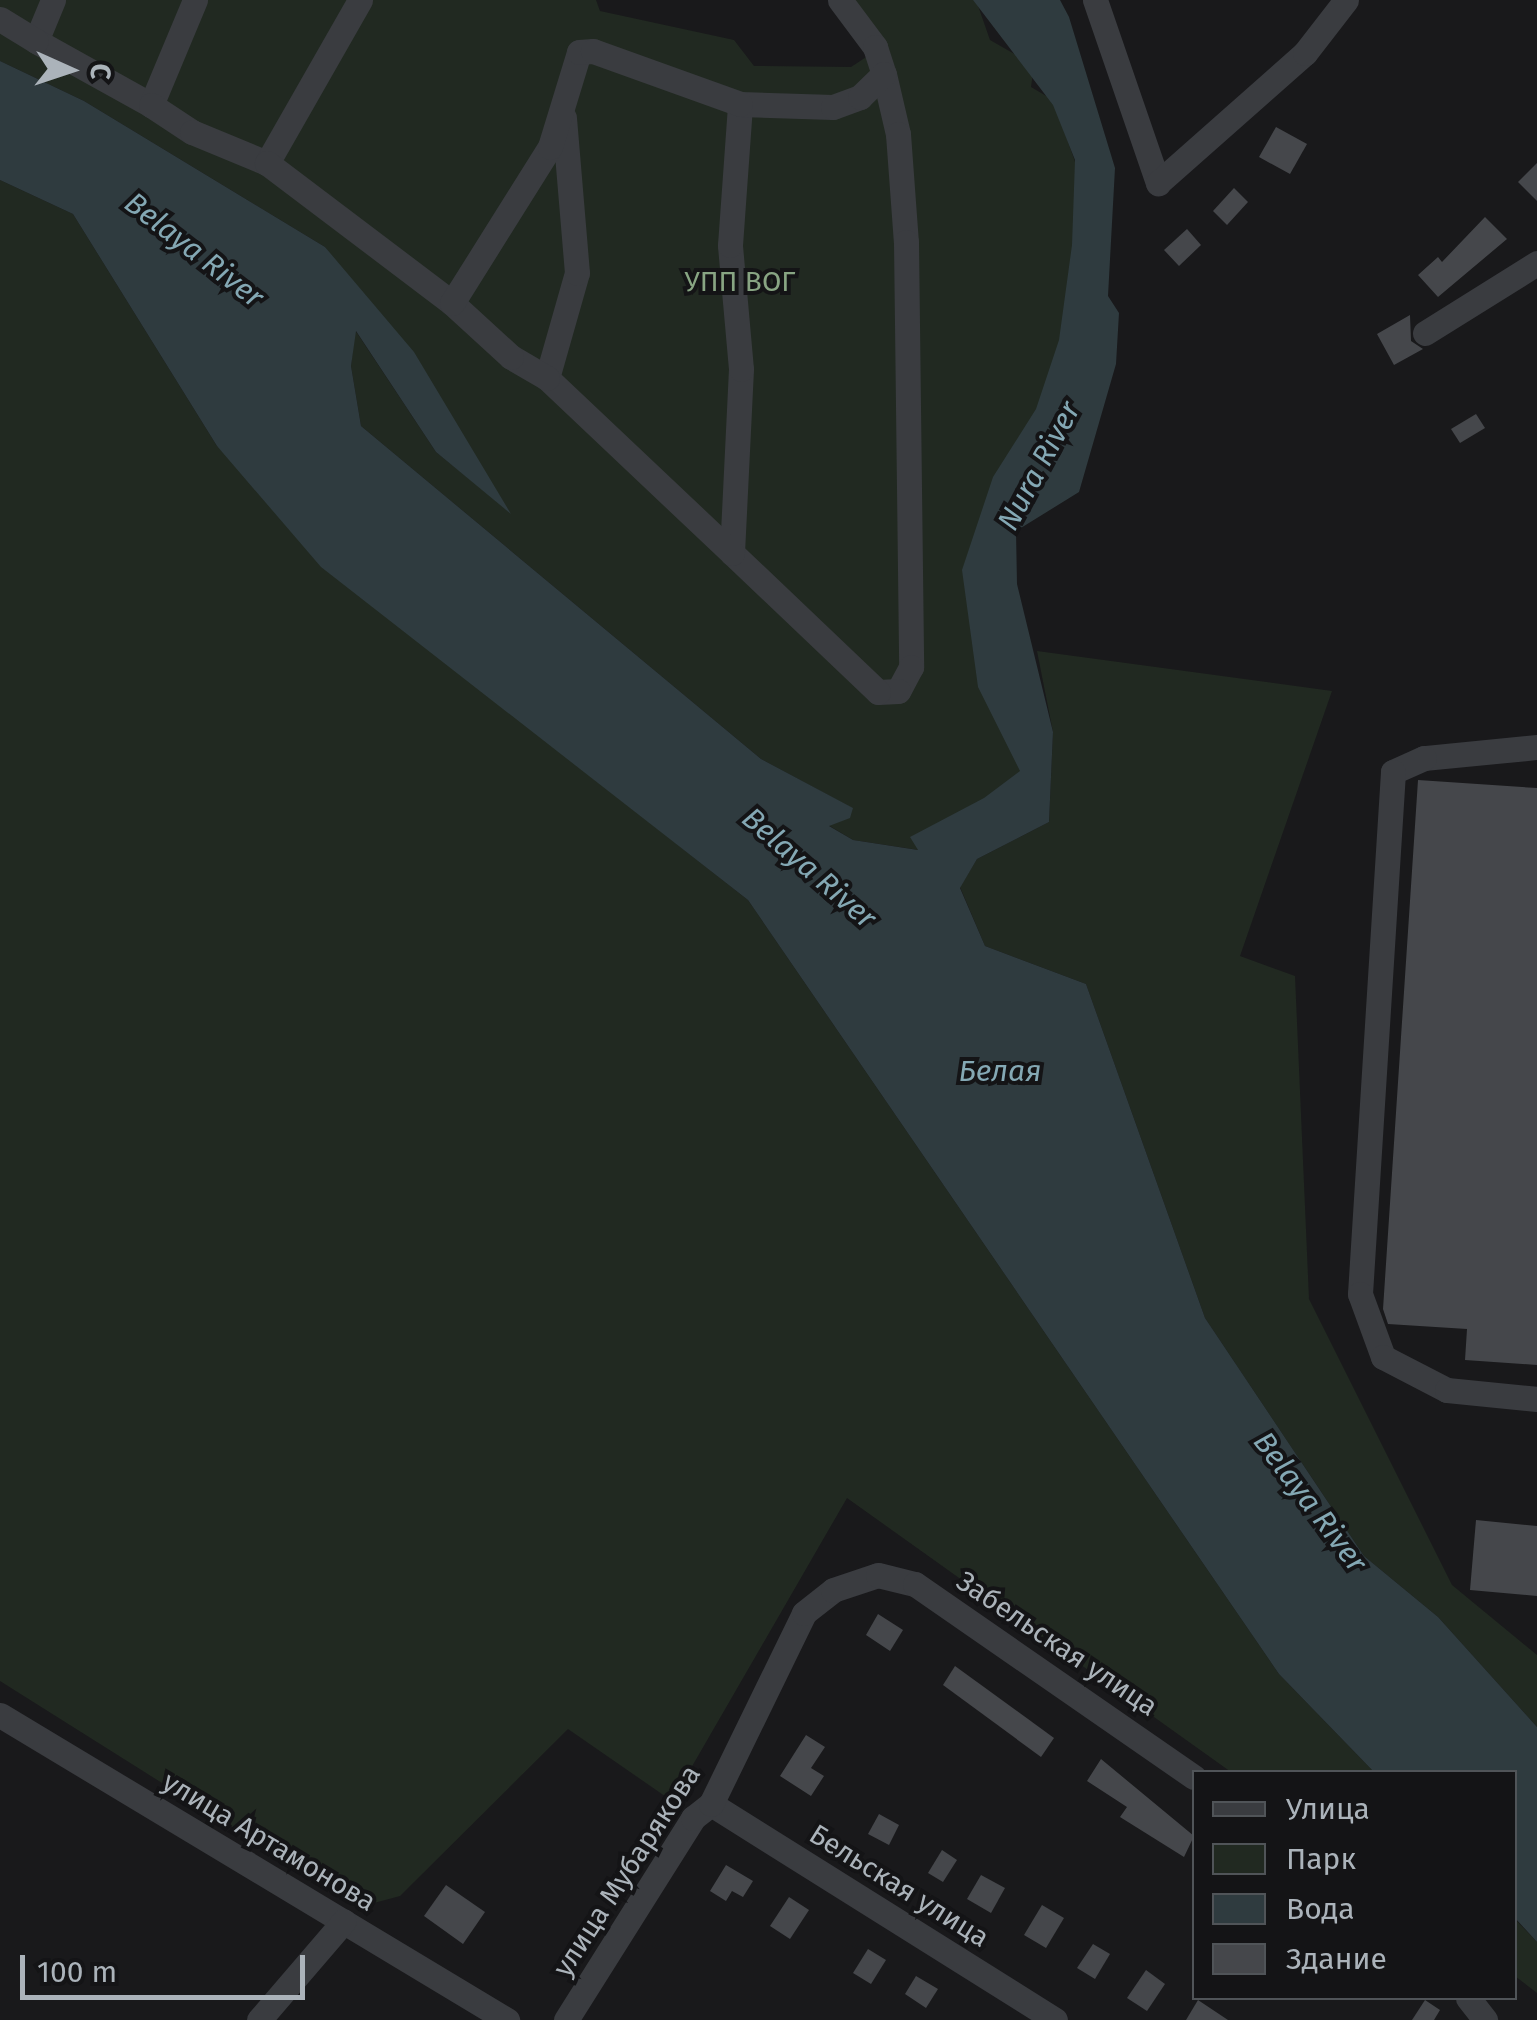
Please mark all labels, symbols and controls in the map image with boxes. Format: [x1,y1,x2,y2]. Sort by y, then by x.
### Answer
north arrow [20,20,120,120]
text: С [84,63,117,80]
water label: Belaya River [118,185,270,315]
park label: УПП ВОГ [685,265,795,299]
water label: Nura River [990,395,1088,537]
water label: Belaya River [735,800,883,936]
water label: Белая [958,1053,1042,1089]
water label: Belaya River [1246,1425,1374,1579]
street label: Забельская улица [950,1564,1164,1724]
street label: улица Мубарякова [546,1759,708,1983]
street label: улица Артамонова [156,1765,382,1919]
legend [1192,1770,1517,2000]
text: Улица [1286,1791,1370,1827]
street label: Бельская улица [803,1817,995,1955]
text: Парк [1286,1841,1356,1877]
text: Вода [1286,1891,1355,1927]
scale bar [25,1935,310,1997]
text: Здание [1286,1941,1387,1977]
text: 100 m [37,1954,117,1990]

